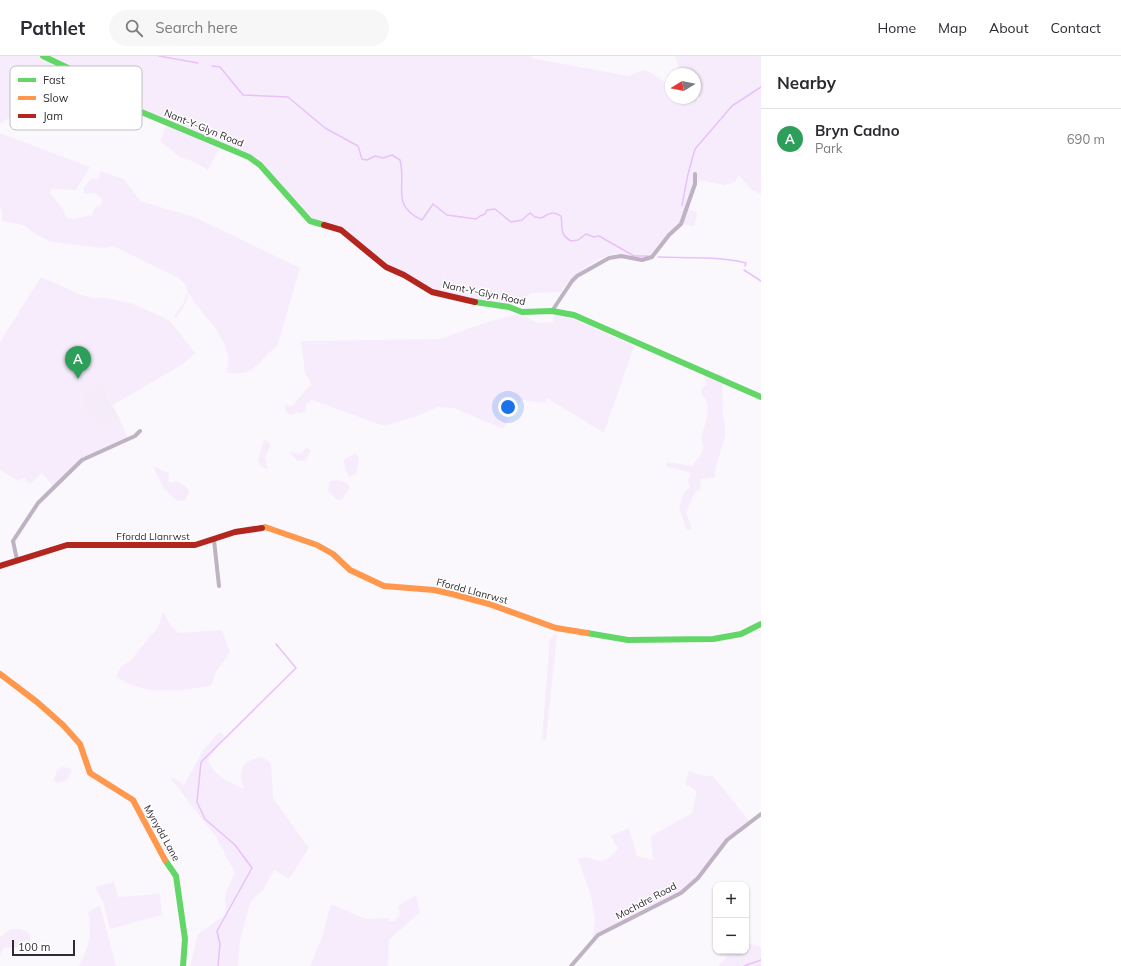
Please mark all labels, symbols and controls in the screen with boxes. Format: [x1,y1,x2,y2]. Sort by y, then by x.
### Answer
search box [109,10,389,46]
text: Pathlet [20,16,85,40]
icon: search [123,17,145,39]
text: Search here [155,18,238,37]
text: Home [877,19,916,37]
text: Map [938,19,967,37]
text: About [989,19,1029,37]
text: Contact [1051,19,1101,37]
legend [10,66,142,130]
north arrow [665,68,701,104]
text: Nearby [777,72,836,93]
text: Fast [43,73,65,87]
text: Slow [43,91,69,105]
street label: Nant-Y-Glyn Road [162,106,246,150]
text: Jam [43,109,63,123]
text: Bryn Cadno [815,121,900,140]
text: A [785,131,795,147]
text: 690 m [1067,131,1105,147]
text: Park [815,140,842,156]
street label: Nant-Y-Glyn Road [441,278,527,308]
pin: A [65,346,91,379]
your location [498,397,518,417]
street label: Ffordd Llanrwst [116,530,190,543]
street label: Ffordd Llanrwst [435,575,510,607]
street label: Mynydd Lane [141,803,183,863]
street label: Mochdre Road [613,879,679,923]
map controls [713,882,749,954]
button: + [713,882,749,918]
button: − [713,918,749,954]
scale bar [12,938,75,957]
text: 100 m [18,940,50,954]

